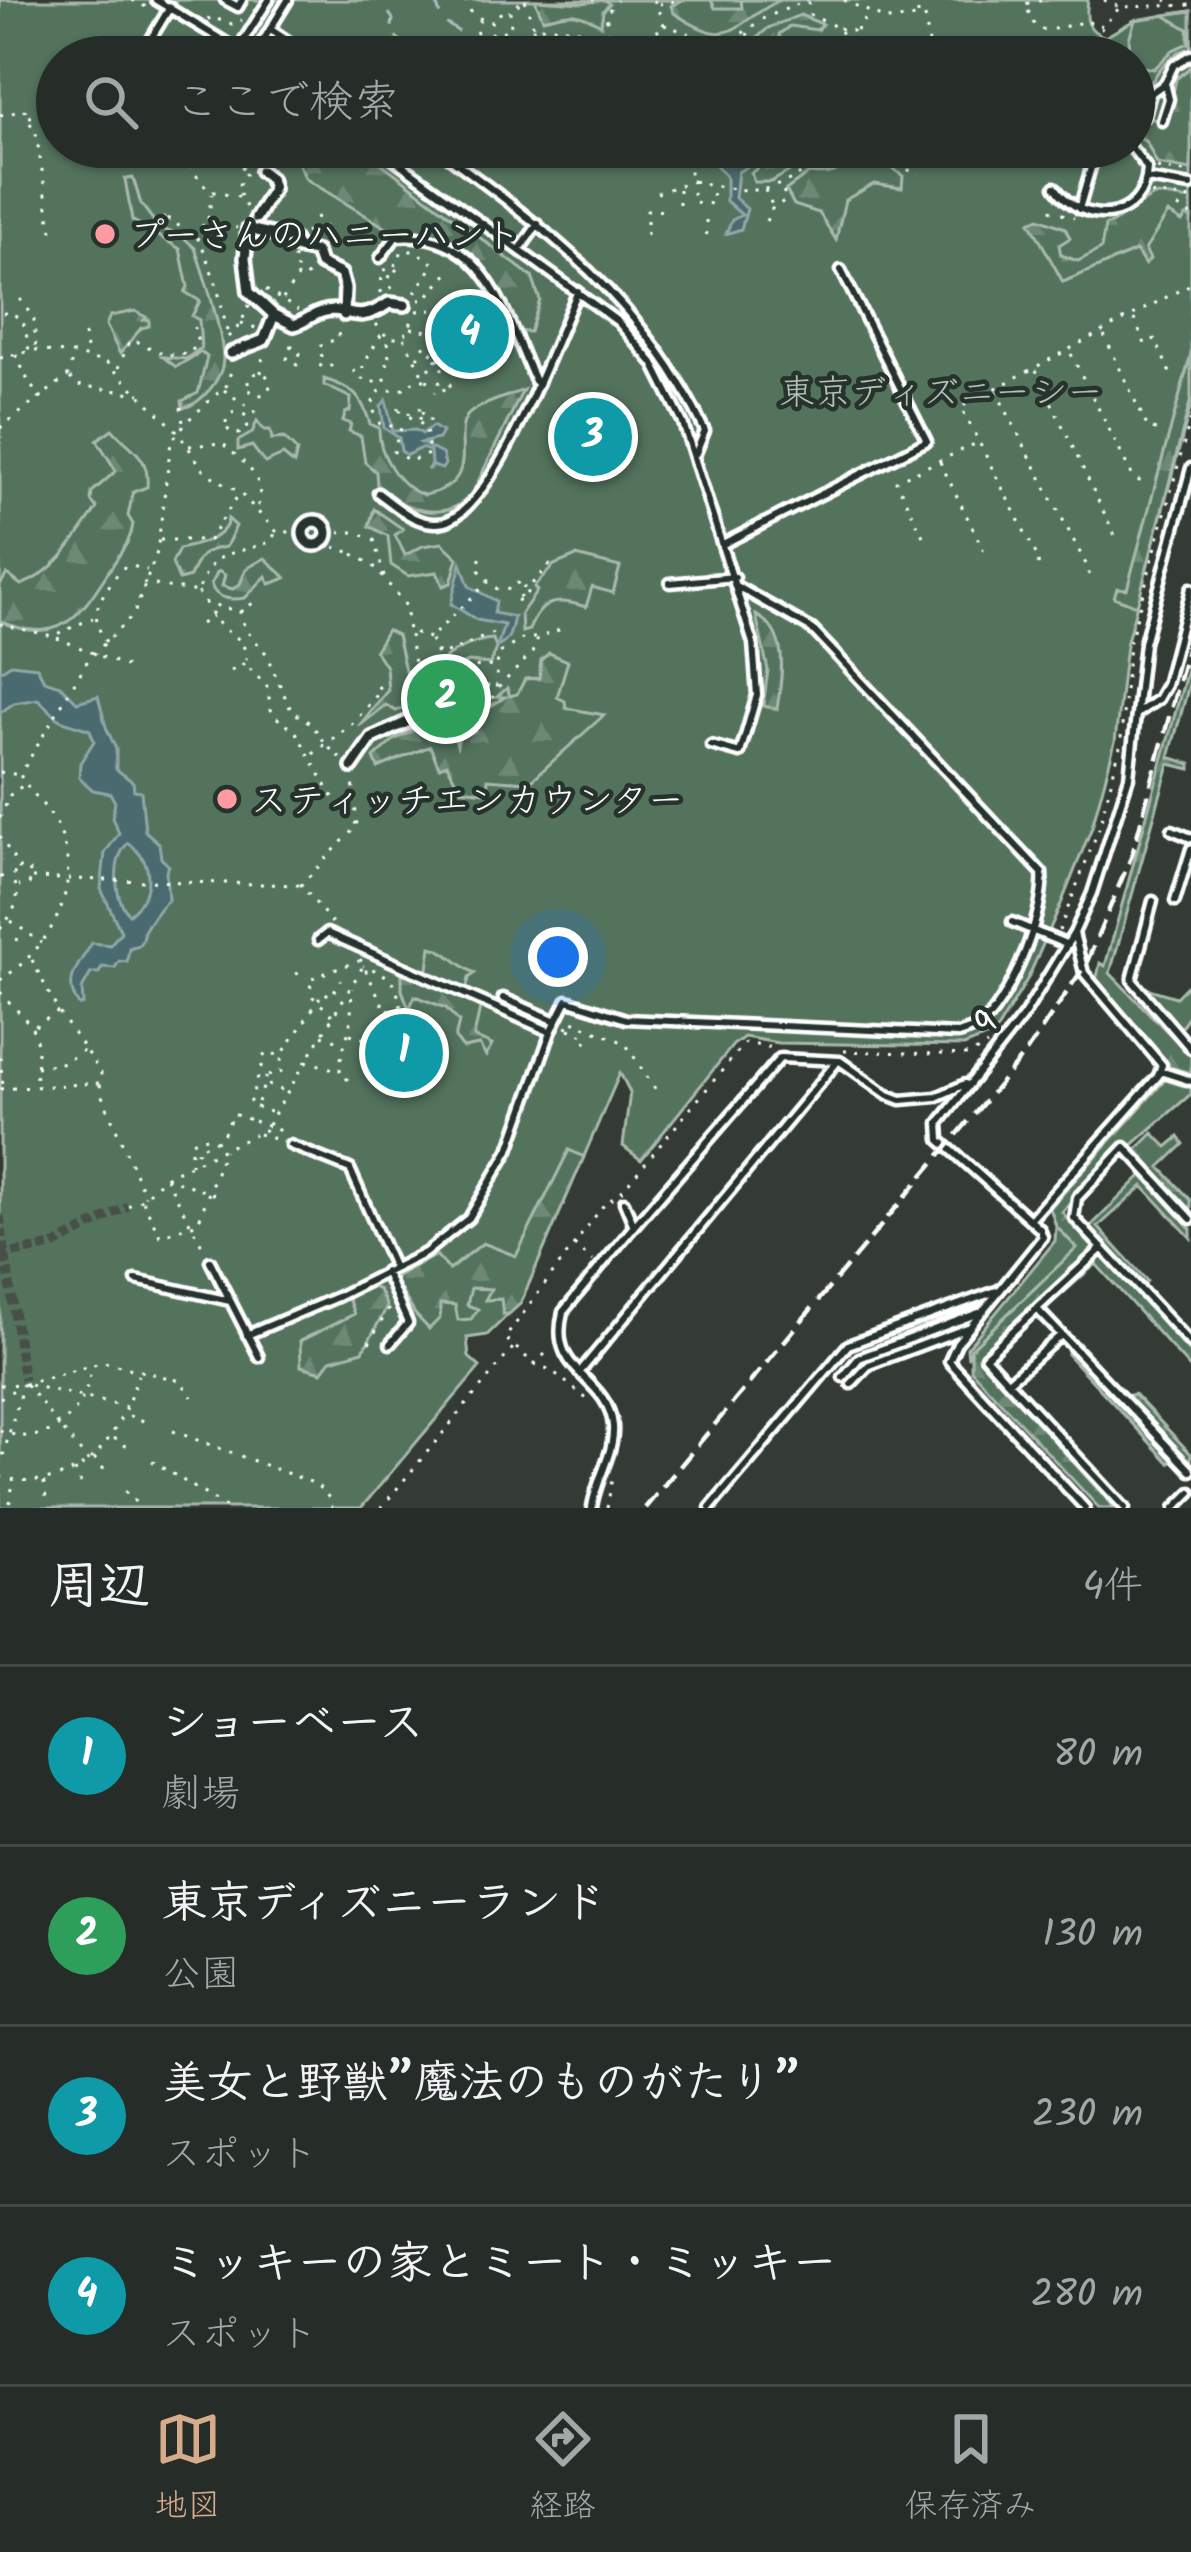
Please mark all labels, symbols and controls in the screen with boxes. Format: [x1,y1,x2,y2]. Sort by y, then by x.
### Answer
search box [36,36,1155,168]
text: ここで検索 [174,68,399,140]
icon: search [78,69,144,135]
place label: プーさんのハニーハント [129,209,521,266]
marker: プーさんのハニーハント [92,221,118,247]
pin: 4 [431,289,509,379]
park label: 東京ディズニーシー [779,366,1103,423]
pin: 3 [554,392,632,482]
pin: 2 [407,654,485,744]
place label: スティッチエンカウンター [251,774,684,831]
marker: スティッチエンカウンター [214,786,240,812]
your location [528,927,588,987]
street label: 9 [960,999,1015,1049]
pin: 1 [365,1008,443,1098]
text: 周辺 [48,1548,150,1629]
text: 4件 [1083,1557,1143,1619]
text: ショーベース [162,1689,424,1761]
text: 1 [81,1725,93,1787]
text: 80 m [1053,1725,1143,1787]
text: 劇場 [162,1765,240,1827]
text: 東京ディズニーランド [162,1869,607,1941]
text: 2 [76,1905,98,1967]
text: 130 m [1042,1905,1143,1967]
text: 公園 [162,1945,240,2007]
text: 美女と野獣”魔法のものがたり” [162,2049,801,2121]
text: 3 [76,2085,98,2147]
text: 230 m [1032,2085,1143,2147]
text: スポット [162,2125,318,2187]
text: ミッキーの家とミート・ミッキー [162,2229,837,2301]
text: 4 [76,2265,98,2327]
text: 280 m [1031,2265,1143,2327]
text: スポット [162,2305,318,2367]
tab: 地図 [155,2406,221,2534]
tab: 経路 [530,2406,596,2534]
tab: 保存済み [905,2406,1037,2534]

